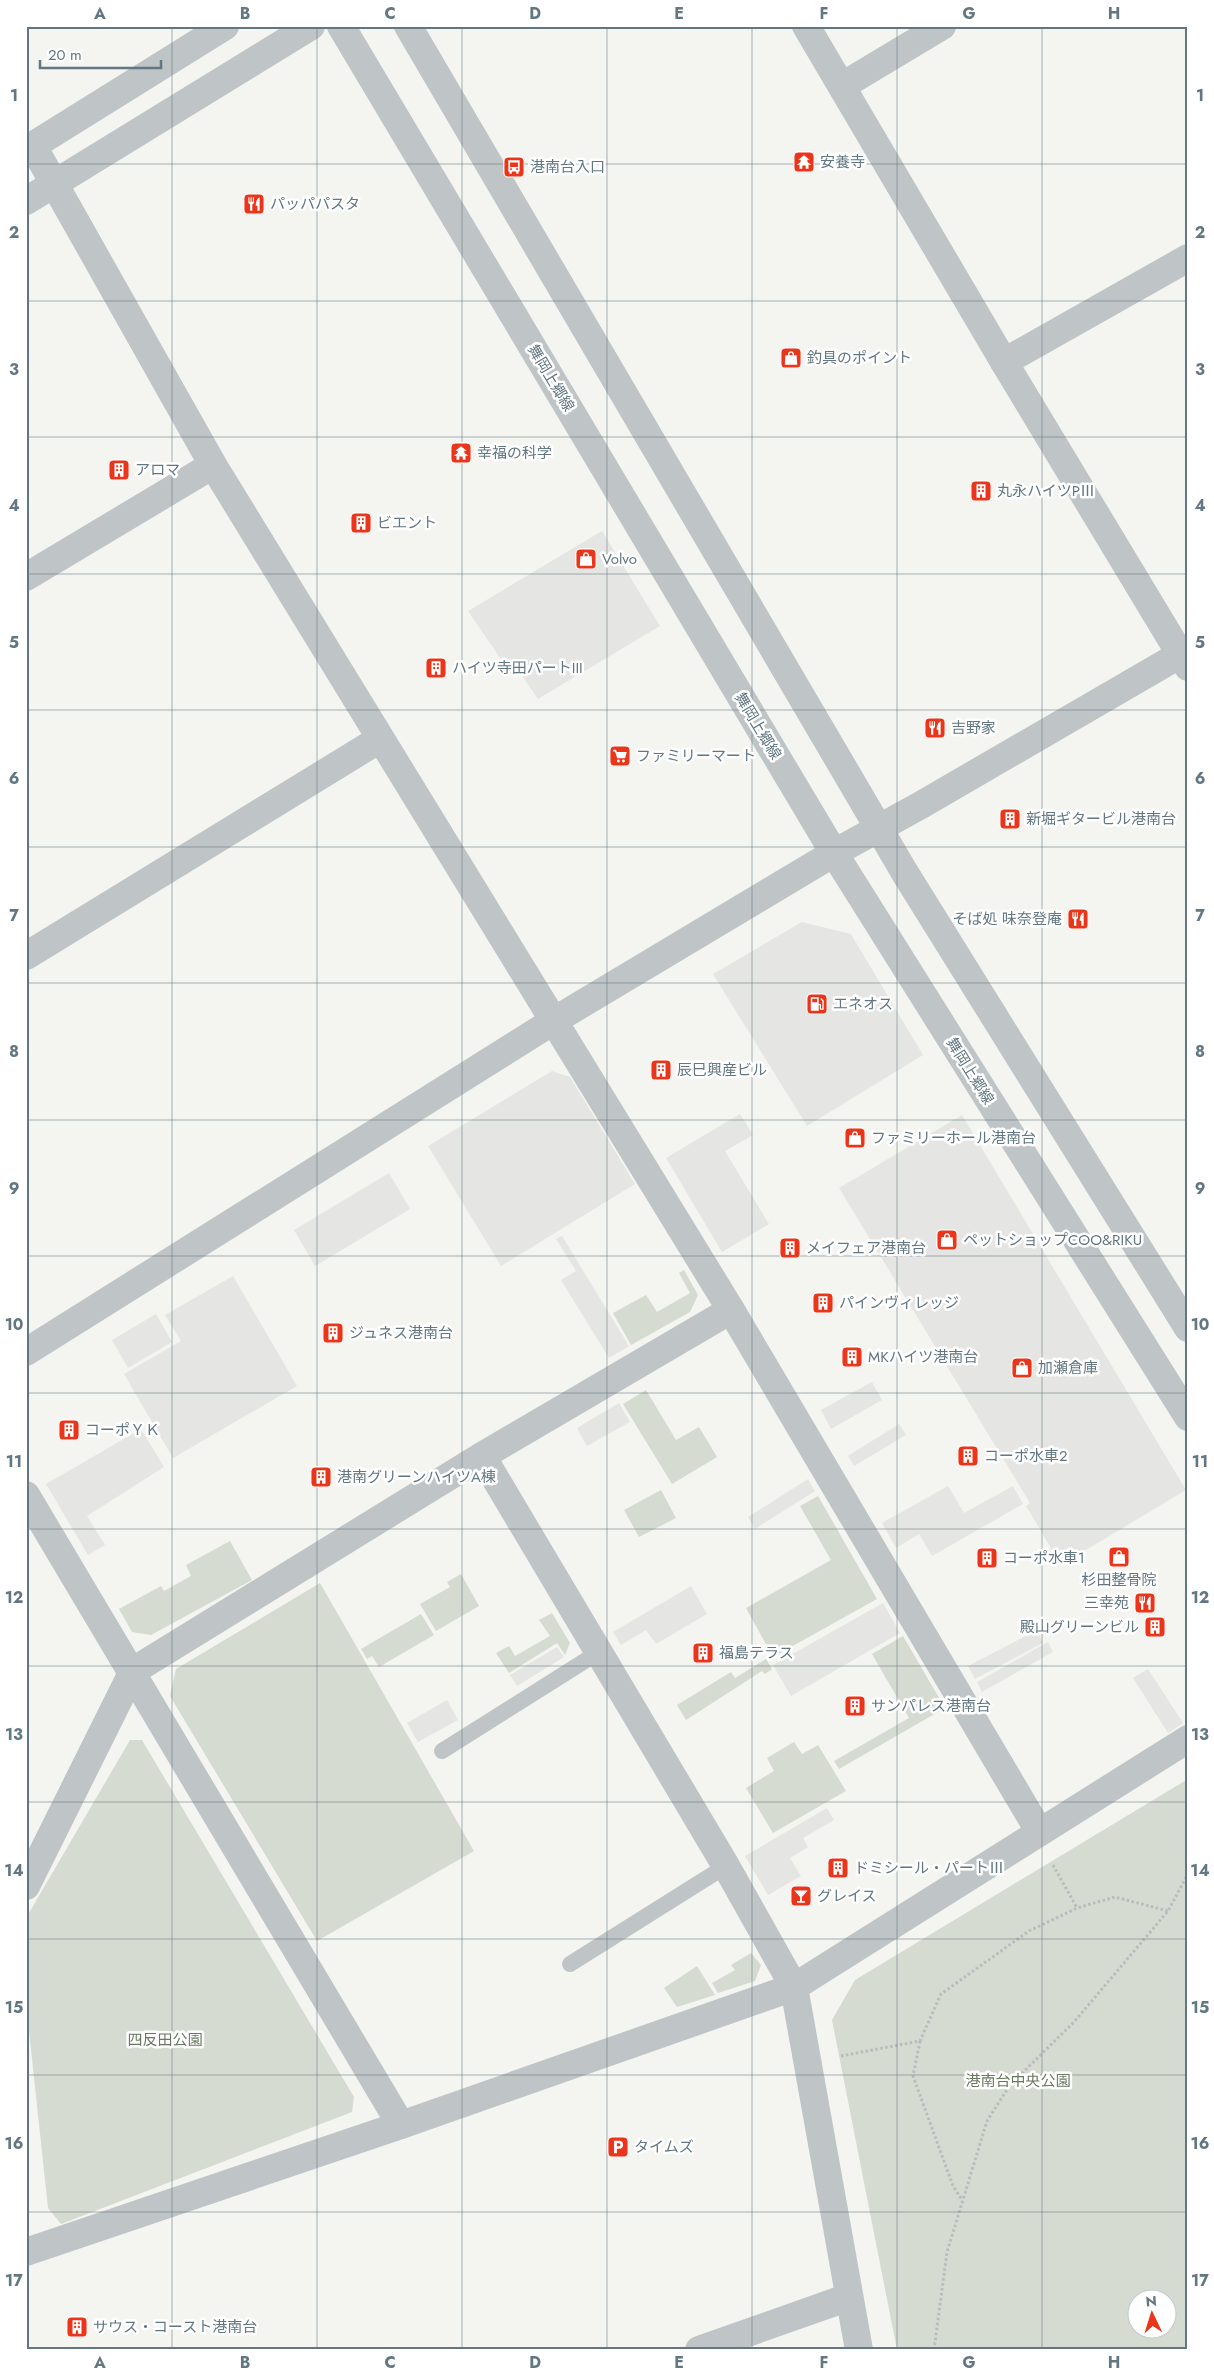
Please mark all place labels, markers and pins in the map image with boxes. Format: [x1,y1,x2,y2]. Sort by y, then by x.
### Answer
temple icon: 安養寺 [792,150,816,174]
place label: 安養寺 [820,151,865,173]
bus stop icon: 港南台入口 [502,155,526,179]
place label: 港南台入口 [530,156,605,178]
restaurant icon: パッパパスタ [242,192,266,216]
place label: パッパパスタ [270,193,360,215]
shop icon: 釣具のポイント [779,346,803,370]
place label: 釣具のポイント [807,347,912,369]
temple icon: 幸福の科学 [449,441,473,465]
place label: 幸福の科学 [477,442,552,464]
building icon: アロマ [107,458,131,482]
place label: アロマ [135,459,180,481]
building icon: 丸永ハイツPⅢ [969,479,993,503]
place label: 丸永ハイツPⅢ [997,480,1095,502]
building icon: ビエント [349,511,373,535]
place label: ビエント [377,512,437,534]
shop icon: Volvo [574,547,598,571]
place label: Volvo [602,548,637,570]
building icon: ハイツ寺田パートIII [424,656,448,680]
place label: ハイツ寺田パートIII [452,657,583,679]
restaurant icon: 吉野家 [923,716,947,740]
place label: 吉野家 [951,717,996,739]
supermarket icon: ファミリーマート [608,744,632,768]
place label: ファミリーマート [636,745,756,767]
building icon: 新堀ギタービル港南台 [998,807,1022,831]
place label: 新堀ギタービル港南台 [1026,808,1176,830]
restaurant icon: そば処 味奈登庵 [1066,907,1090,931]
place label: そば処 味奈登庵 [952,908,1062,930]
fuel station icon: エネオス [805,992,829,1016]
place label: エネオス [833,993,893,1015]
building icon: 辰巳興産ビル [649,1058,673,1082]
place label: 辰巳興産ビル [677,1059,767,1081]
shop icon: ファミリーホール港南台 [843,1126,867,1150]
place label: ファミリーホール港南台 [871,1127,1036,1149]
shop icon: ペットショップCOO&RIKU [935,1228,959,1252]
place label: ペットショップCOO&RIKU [963,1229,1142,1251]
building icon: メイフェア港南台 [778,1236,802,1260]
place label: メイフェア港南台 [806,1237,926,1259]
building icon: パインヴィレッジ [811,1291,835,1315]
place label: パインヴィレッジ [839,1292,959,1314]
building icon: ジュネス港南台 [321,1321,345,1345]
place label: ジュネス港南台 [349,1322,453,1344]
building icon: MKハイツ港南台 [840,1345,864,1369]
place label: MKハイツ港南台 [868,1346,978,1368]
shop icon: 加瀬倉庫 [1010,1356,1034,1380]
place label: 加瀬倉庫 [1038,1357,1098,1379]
building icon: コーポＹＫ [57,1418,81,1442]
place label: コーポＹＫ [85,1419,160,1441]
building icon: コーポ水車2 [956,1444,980,1468]
place label: コーポ水車2 [984,1445,1068,1467]
building icon: 港南グリーンハイツA棟 [309,1465,333,1489]
place label: 港南グリーンハイツA棟 [337,1466,496,1488]
shop icon: 杉田整骨院 [1107,1545,1131,1569]
building icon: コーポ水車1 [975,1546,999,1570]
place label: コーポ水車1 [1003,1547,1085,1569]
place label: 杉田整骨院 [1081,1569,1157,1591]
restaurant icon: 三幸苑 [1133,1591,1157,1615]
place label: 三幸苑 [1084,1592,1129,1614]
building icon: 殿山グリーンビル [1143,1615,1167,1639]
place label: 殿山グリーンビル [1020,1616,1139,1638]
building icon: 福島テラス [691,1641,715,1665]
place label: 福島テラス [719,1642,794,1664]
building icon: サンパレス港南台 [843,1694,867,1718]
place label: サンパレス港南台 [871,1695,991,1717]
building icon: ドミシール・パートⅢ [826,1856,850,1880]
place label: ドミシール・パートⅢ [854,1857,1004,1879]
bar icon: グレイス [789,1884,813,1908]
place label: グレイス [817,1885,877,1907]
parking icon: タイムズ [606,2135,630,2159]
place label: タイムズ [634,2136,694,2158]
building icon: サウス・コースト港南台 [65,2315,89,2339]
place label: サウス・コースト港南台 [93,2316,257,2338]

